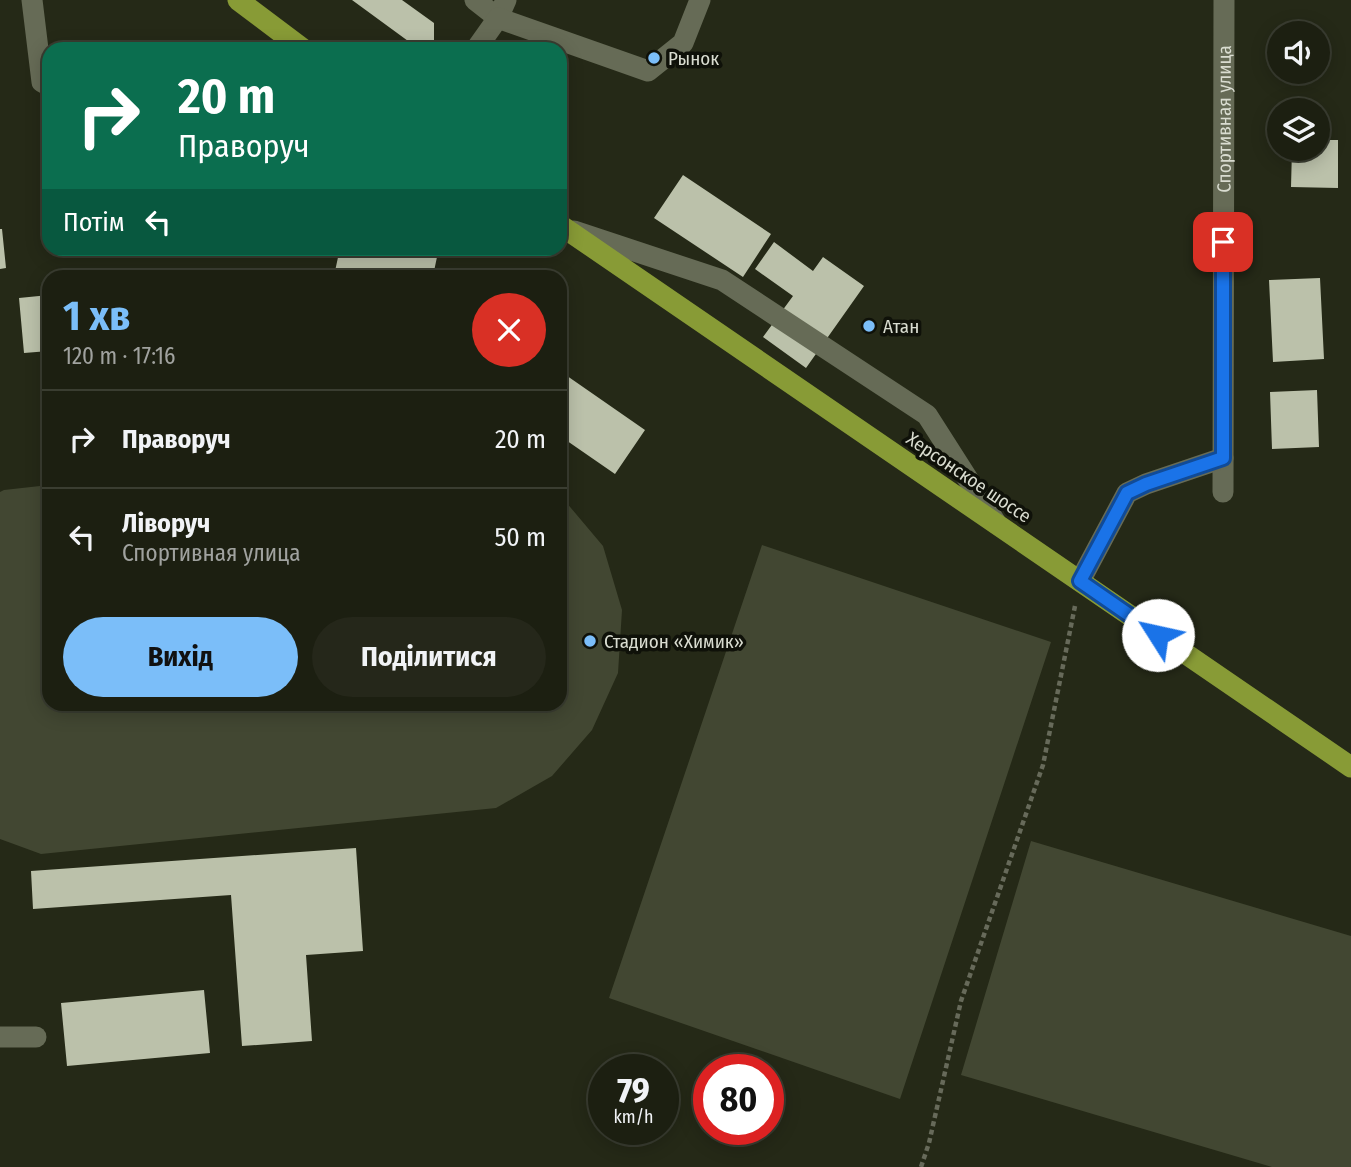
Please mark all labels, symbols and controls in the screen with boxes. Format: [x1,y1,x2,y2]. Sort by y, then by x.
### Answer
map controls [1267,21,1330,161]
button: sound [1267,21,1330,84]
street label: Спортивная улица [1213,45,1236,193]
place label: Рынок [668,47,719,70]
marker: Рынок [646,50,662,66]
text: 20 m [178,67,275,126]
icon: right [63,70,154,161]
button: layers [1267,98,1330,161]
text: Праворуч [178,127,310,165]
icon: left [139,203,177,241]
text: Потім [63,207,125,238]
pin [1193,212,1253,272]
icon: arrive [1204,223,1242,261]
text: 1 хв [63,291,130,341]
button: close [472,293,546,367]
place label: Атан [883,315,919,338]
marker: Атан [861,318,877,334]
text: 120 m · 17:16 [63,342,175,370]
icon: right [63,420,101,458]
text: Праворуч [122,424,231,455]
text: 20 m [495,424,546,455]
street label: Херсонское шоссе [902,427,1036,528]
text: Ліворуч [122,508,210,539]
icon: left [63,518,101,556]
text: 50 m [494,522,546,553]
text: Спортивная улица [122,539,301,567]
position arrow [1121,598,1195,672]
button: Вихід [63,617,298,697]
button: Поділитися [312,617,546,697]
place label: Стадион «Химик» [604,630,744,653]
marker: Стадион «Химик» [582,633,598,649]
speed limit sign: 80 [693,1054,784,1145]
text: 79 [617,1069,650,1111]
text: km/h [613,1106,654,1128]

